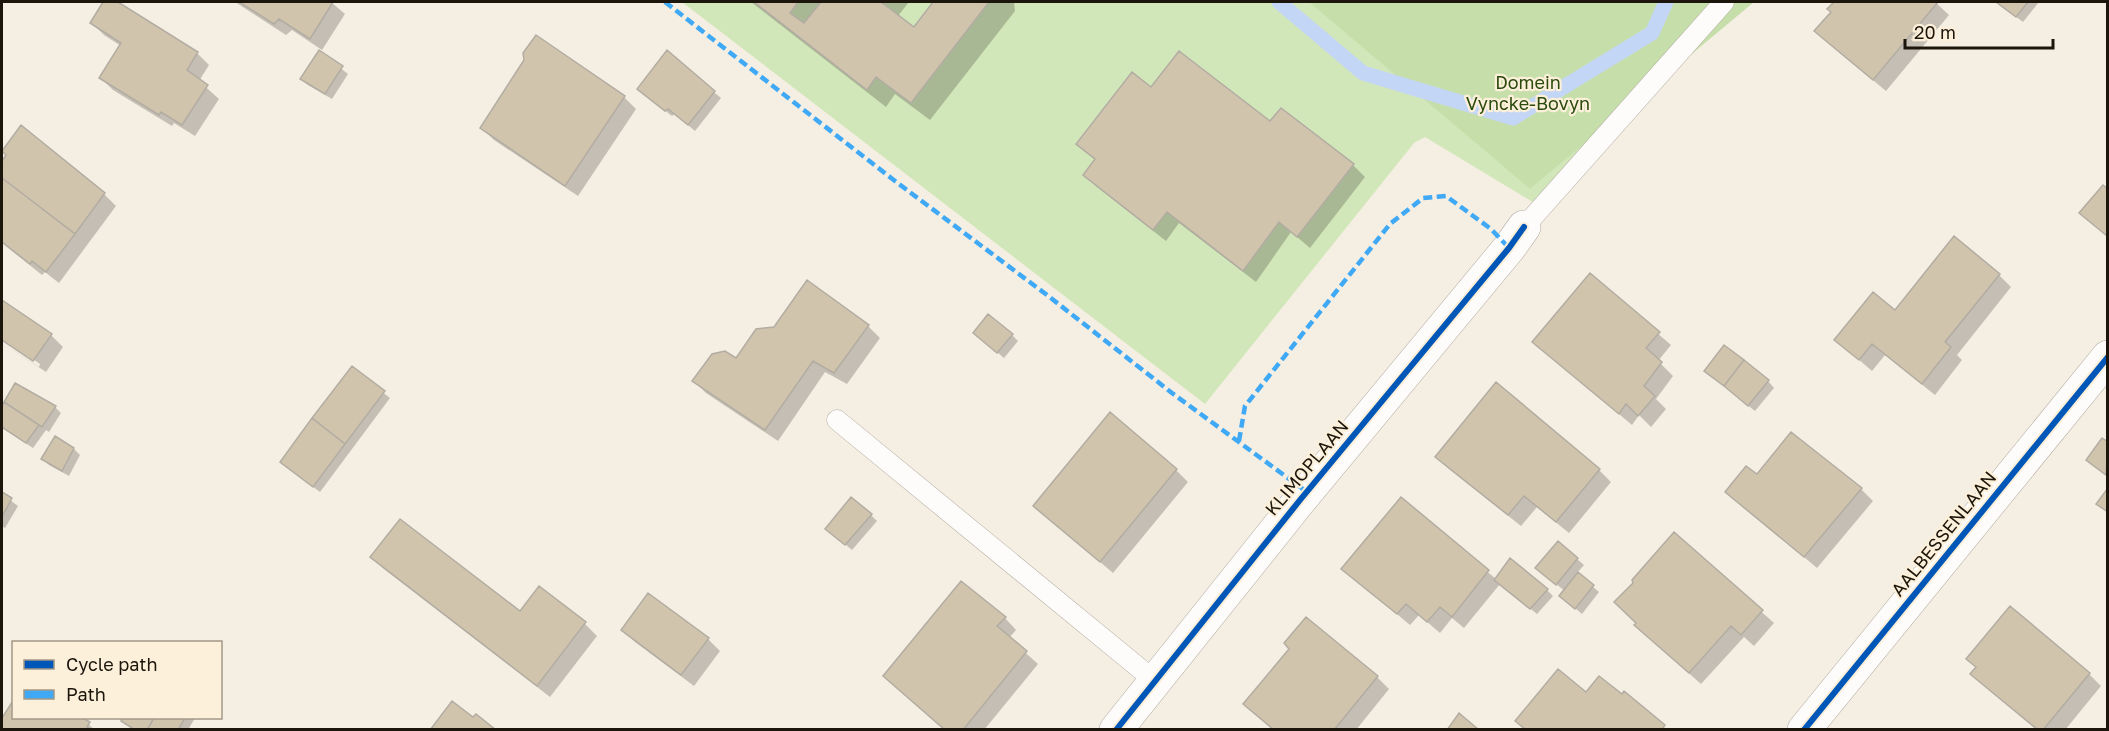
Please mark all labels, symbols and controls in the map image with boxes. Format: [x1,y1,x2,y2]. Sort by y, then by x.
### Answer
scale bar [1905,12,2054,50]
text: 20 m [1914,21,1956,43]
park label: Domein Vyncke-Bovyn [1466,71,1590,114]
street label: KLIMOPLAAN [1260,415,1353,520]
street label: AALBESSENLAAN [1886,466,2000,600]
legend [12,641,222,719]
text: Cycle path [66,653,158,675]
text: Path [66,683,106,705]

